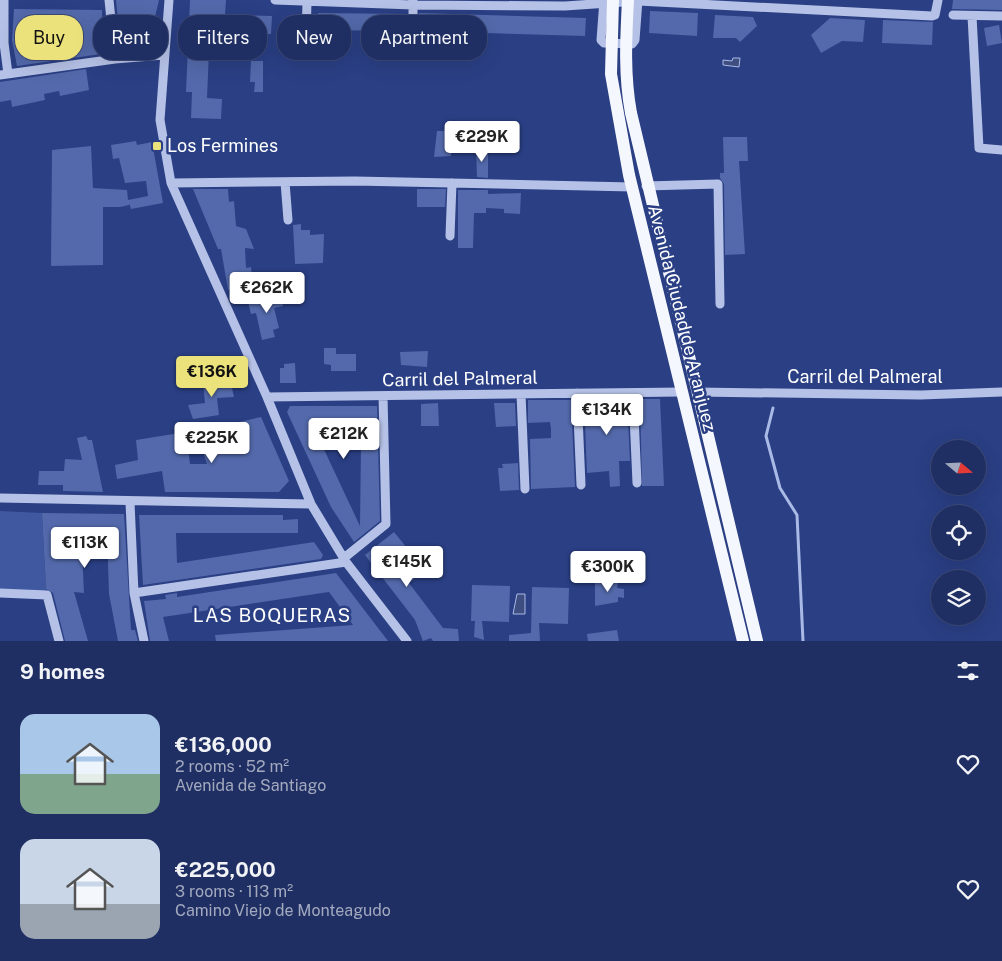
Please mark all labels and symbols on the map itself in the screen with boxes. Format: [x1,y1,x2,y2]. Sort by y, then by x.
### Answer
pin: €229K [447,120,517,163]
place label: Los Fermines [167,135,278,156]
marker: Los Fermines [151,140,163,152]
street label: Avenida Ciudad de Aranjuez [644,203,721,433]
pin: €262K [232,272,302,314]
pin: €136K [177,356,247,398]
street label: Carril del Palmeral [787,366,943,387]
street label: Carril del Palmeral [382,367,538,390]
pin: €134K [572,394,642,436]
pin: €212K [309,418,379,460]
pin: €225K [177,422,247,464]
north arrow [931,440,986,495]
pin: €113K [50,526,120,569]
pin: €145K [372,546,442,588]
pin: €300K [573,550,643,593]
district label: LAS BOQUERAS [193,604,351,626]

